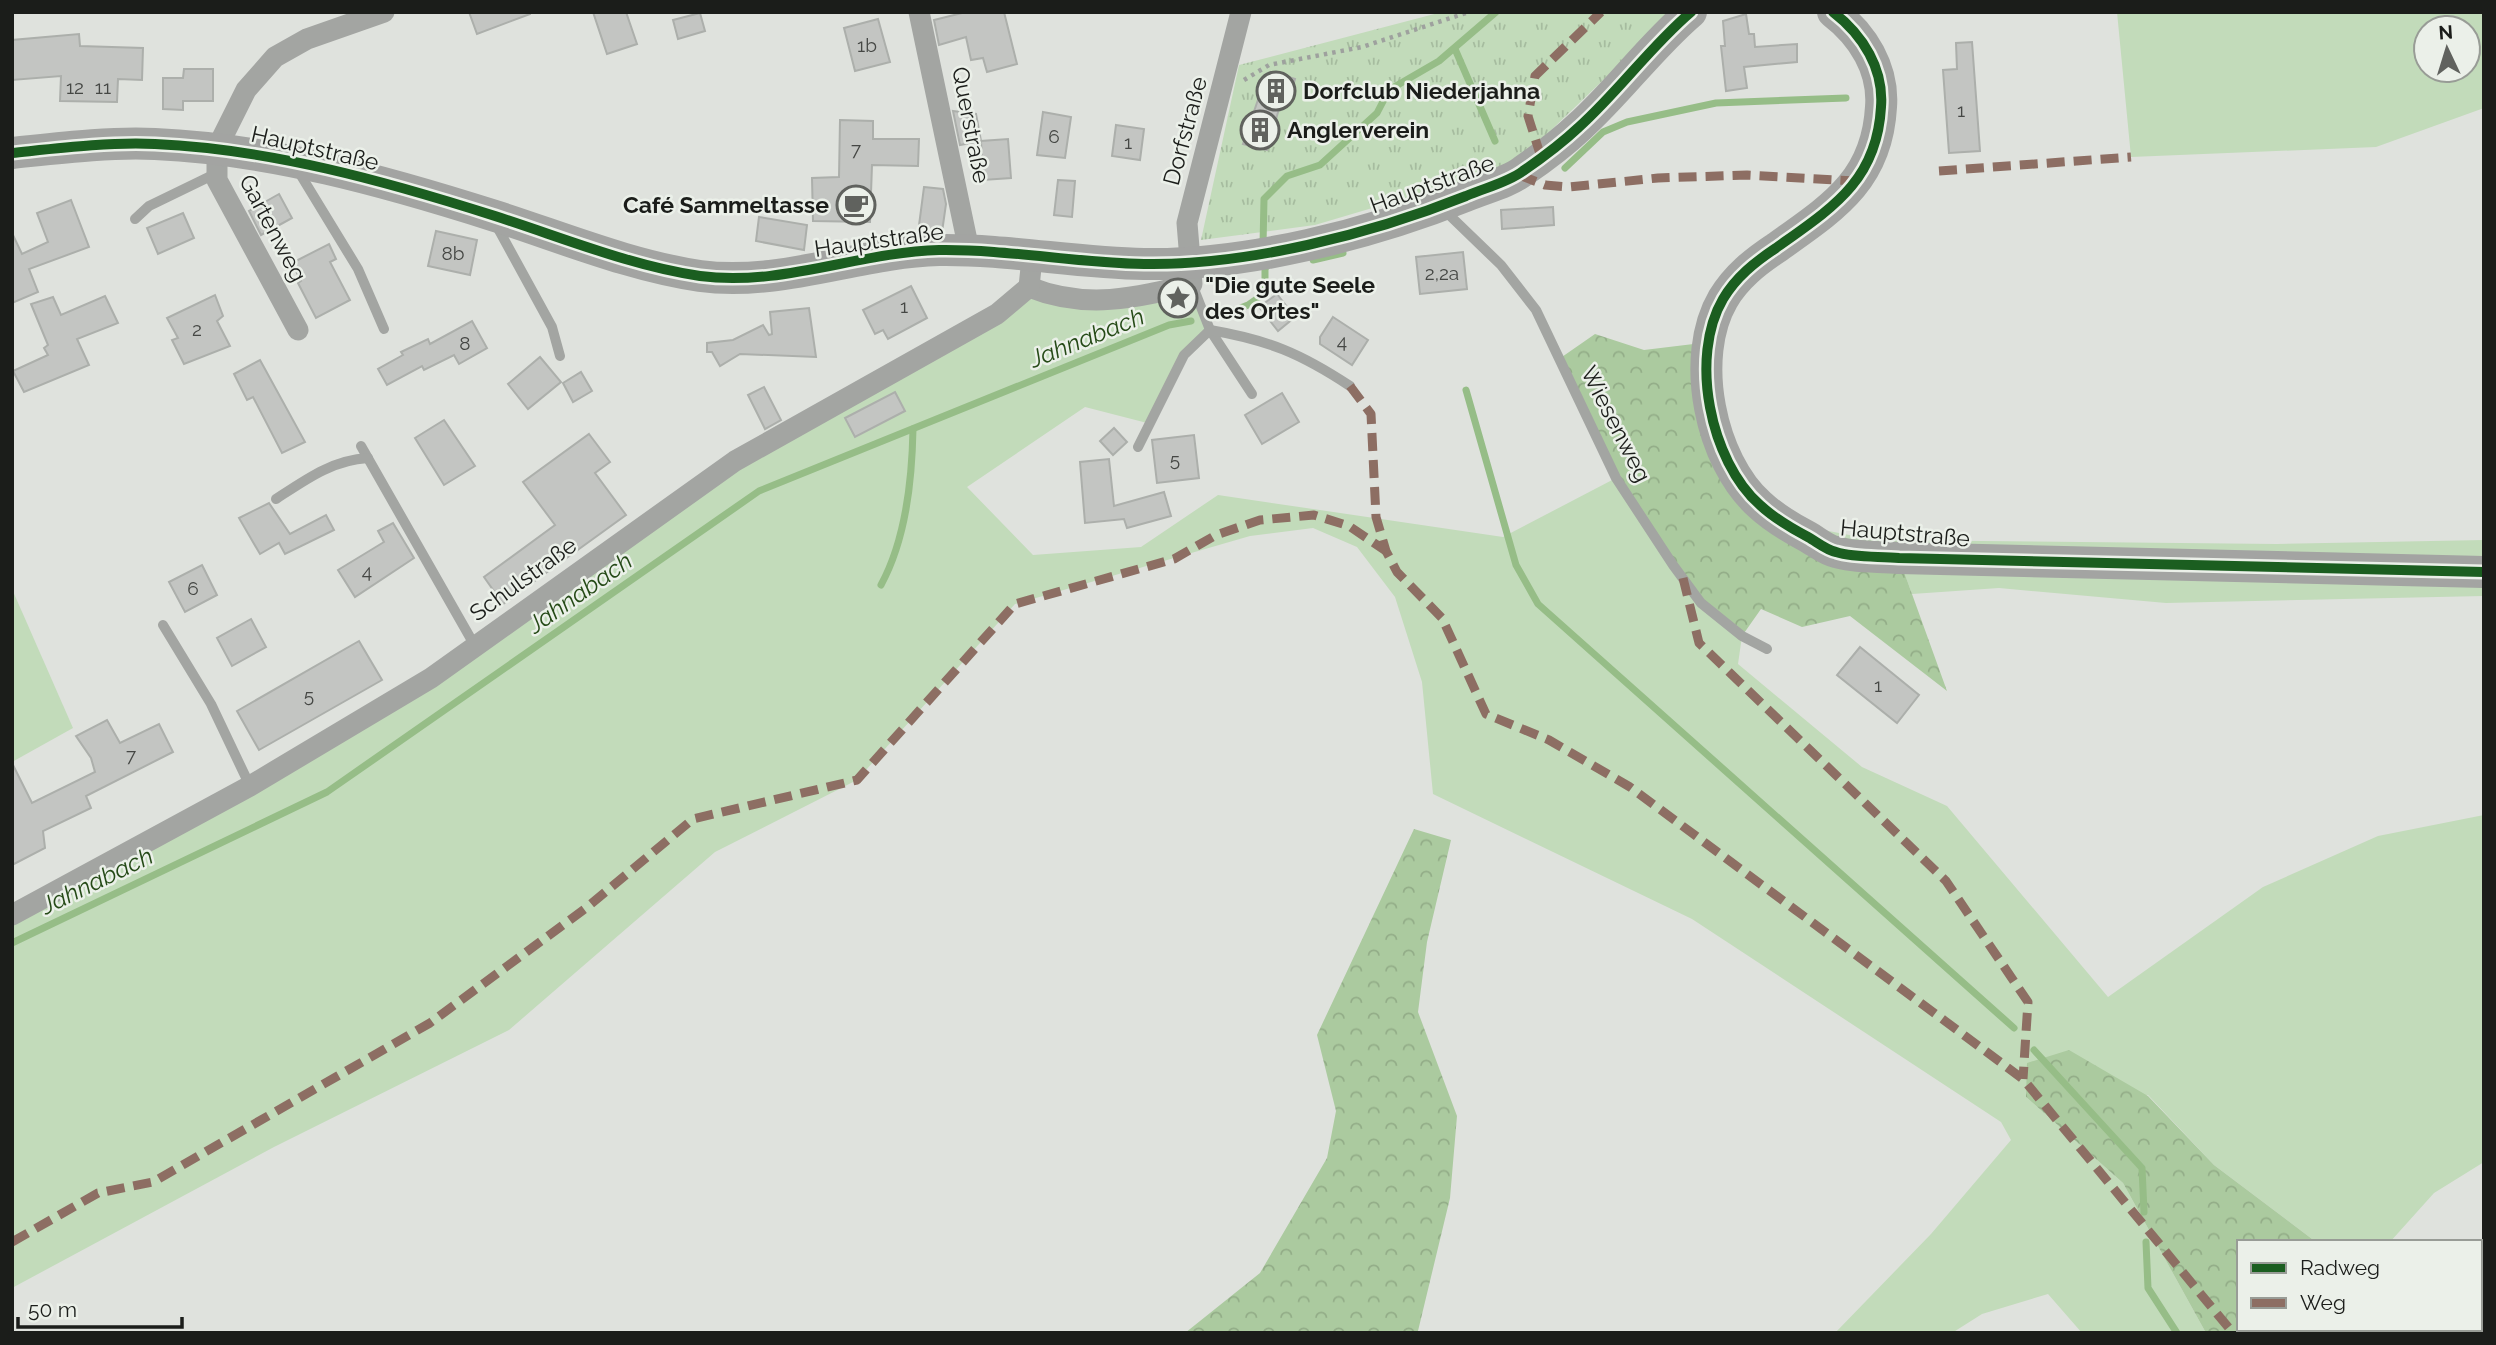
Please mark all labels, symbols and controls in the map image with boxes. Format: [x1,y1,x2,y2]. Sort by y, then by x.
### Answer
north arrow [2412,14,2482,84]
text: N [2438,21,2454,44]
house number: 1b [857,34,877,56]
street label: Querstraße [947,64,996,185]
building icon: Dorfclub Niederjahna [1255,70,1297,112]
street label: Dorfstraße [1157,74,1212,188]
house number: 12 [66,76,84,98]
house number: 11 [95,76,111,98]
place label: Dorfclub Niederjahna [1303,77,1540,104]
house number: 1 [1957,99,1965,121]
building icon: Anglerverein [1239,109,1281,151]
place label: Anglerverein [1287,116,1429,143]
street label: Hauptstraße [249,120,382,175]
house number: 6 [1048,125,1060,147]
house number: 1 [1124,131,1132,153]
house number: 7 [851,138,861,160]
street label: Hauptstraße [1366,149,1498,219]
street label: Gartenweg [234,170,313,286]
cafe icon: Café Sammeltasse [835,184,877,226]
place label: Café Sammeltasse [623,191,829,218]
street label: Hauptstraße [813,217,945,262]
house number: 8b [442,242,465,264]
house number: 2,2a [1425,262,1459,284]
place label: "Die gute Seele des Ortes" [1205,271,1375,324]
place icon: "Die gute Seele des Ortes" [1157,277,1199,319]
house number: 1 [900,295,908,317]
water label: Jahnabach [1024,301,1148,374]
house number: 2 [192,318,202,340]
house number: 4 [1337,330,1347,352]
house number: 8 [459,332,471,354]
street label: Wiesenweg [1576,361,1657,486]
house number: 5 [1170,448,1180,470]
street label: Hauptstraße [1839,513,1971,552]
street label: Schulstraße [464,531,581,626]
water label: Jahnabach [521,546,638,640]
house number: 4 [362,560,372,582]
house number: 6 [187,577,199,599]
house number: 1 [1874,674,1882,696]
house number: 5 [304,684,314,706]
house number: 7 [126,744,136,766]
water label: Jahnabach [35,841,158,921]
legend [2237,1240,2482,1331]
text: Radweg [2300,1255,2380,1280]
scale bar [18,1286,182,1330]
text: Weg [2300,1290,2346,1315]
text: 50 m [28,1297,77,1322]

